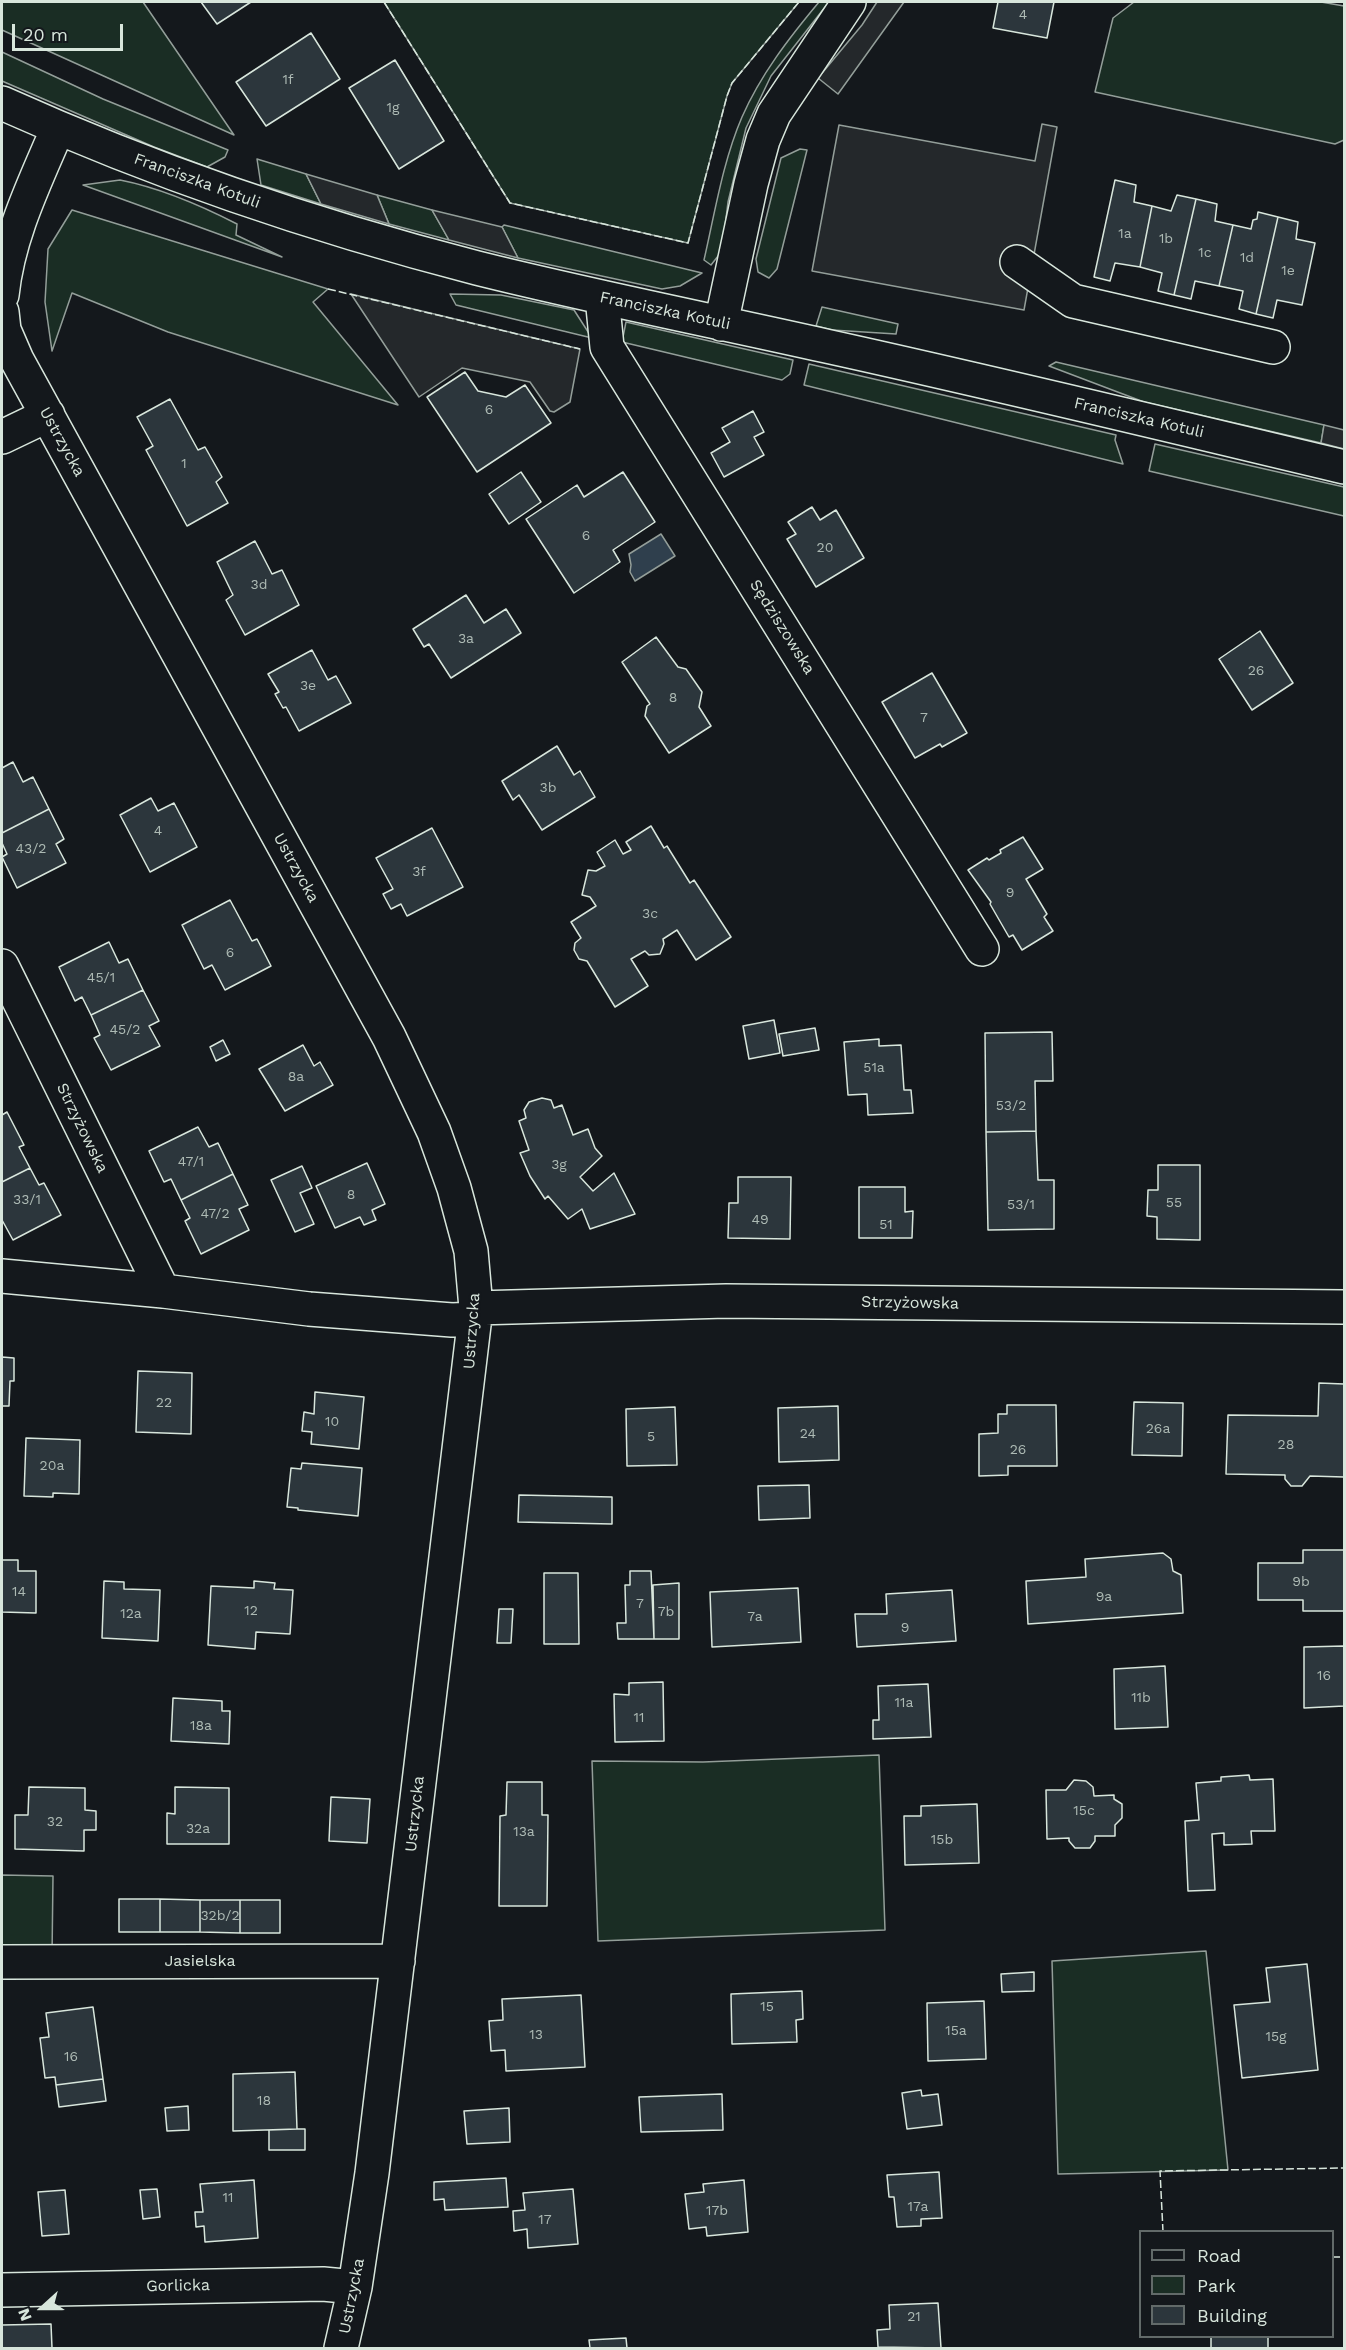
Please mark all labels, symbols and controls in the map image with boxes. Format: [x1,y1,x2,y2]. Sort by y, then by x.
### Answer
house number: 4 [1019,7,1027,23]
scale bar [15,12,126,50]
text: 20 m [23,24,68,45]
house number: 1f [283,72,293,88]
house number: 1g [387,100,399,116]
street label: Franciszka Kotuli [131,149,263,213]
house number: 1a [1118,226,1132,242]
house number: 1b [1159,231,1173,247]
house number: 1c [1198,245,1212,261]
house number: 1d [1240,250,1254,266]
house number: 1e [1281,263,1295,279]
street label: Franciszka Kotuli [598,288,732,334]
street label: Franciszka Kotuli [1072,394,1206,442]
house number: 6 [485,402,493,418]
street label: Ustrzycka [35,404,89,480]
house number: 1 [181,456,187,472]
house number: 6 [582,528,590,544]
house number: 20 [817,540,833,556]
street label: Sędziszowska [745,576,819,678]
house number: 3d [251,577,267,593]
house number: 3a [458,631,474,647]
house number: 26 [1248,663,1264,679]
house number: 3e [300,678,316,694]
house number: 8 [669,690,677,706]
house number: 7 [920,710,928,726]
house number: 3b [540,780,556,796]
house number: 4 [154,823,162,839]
street label: Ustrzycka [269,830,323,906]
house number: 43/2 [16,841,46,857]
house number: 3f [412,864,426,880]
house number: 9 [1006,885,1014,901]
house number: 3c [642,906,658,922]
house number: 6 [226,945,234,961]
house number: 45/1 [87,970,115,986]
house number: 45/2 [110,1022,140,1038]
house number: 51a [863,1060,885,1076]
house number: 8a [288,1069,304,1085]
street label: Strzyżowska [52,1080,112,1176]
house number: 53/2 [996,1098,1026,1114]
house number: 47/1 [178,1154,204,1170]
house number: 3g [551,1157,567,1173]
house number: 8 [347,1187,355,1203]
house number: 33/1 [13,1192,41,1208]
house number: 55 [1166,1195,1182,1211]
house number: 53/1 [1007,1197,1035,1213]
house number: 47/2 [200,1206,230,1222]
house number: 49 [751,1212,769,1228]
house number: 51 [879,1217,893,1233]
street label: Ustrzycka [460,1292,484,1370]
street label: Strzyżowska [861,1293,959,1313]
house number: 22 [156,1395,172,1411]
house number: 10 [325,1414,339,1430]
house number: 26a [1146,1421,1170,1437]
house number: 24 [800,1426,816,1442]
house number: 5 [647,1429,655,1445]
house number: 28 [1278,1437,1294,1453]
house number: 26 [1010,1442,1026,1458]
house number: 20a [40,1458,64,1474]
house number: 9b [1292,1574,1310,1590]
house number: 14 [12,1584,26,1600]
house number: 9a [1096,1589,1112,1605]
house number: 7 [636,1596,644,1612]
house number: 12 [244,1603,258,1619]
house number: 7b [658,1604,674,1620]
house number: 12a [120,1606,142,1622]
house number: 7a [747,1609,763,1625]
house number: 9 [901,1620,909,1636]
house number: 16 [1317,1668,1331,1684]
house number: 11b [1131,1690,1151,1706]
house number: 11a [895,1695,913,1711]
house number: 11 [634,1710,644,1726]
house number: 18a [190,1718,212,1734]
street label: Ustrzycka [401,1775,429,1853]
house number: 15c [1073,1803,1095,1819]
house number: 32 [47,1814,63,1830]
house number: 32a [186,1821,210,1837]
house number: 13a [513,1824,535,1840]
house number: 15b [931,1832,953,1848]
house number: 32b/2 [200,1908,240,1924]
street label: Jasielska [164,1951,236,1971]
house number: 15 [760,1999,774,2015]
house number: 15a [945,2023,967,2039]
house number: 13 [529,2027,543,2043]
house number: 15g [1265,2029,1287,2045]
house number: 16 [64,2049,78,2065]
house number: 18 [257,2093,271,2109]
house number: 11 [223,2190,233,2206]
house number: 17a [908,2199,928,2215]
house number: 17b [706,2203,728,2219]
house number: 17 [538,2212,552,2228]
legend [1139,2230,1334,2338]
text: Road [1197,2245,1241,2266]
street label: Ustrzycka [335,2257,369,2335]
text: Park [1197,2275,1236,2296]
street label: Gorlicka [146,2276,210,2296]
north arrow [12,2278,72,2338]
text: Building [1197,2305,1267,2326]
text: N [14,2306,36,2324]
house number: 21 [907,2309,921,2325]

